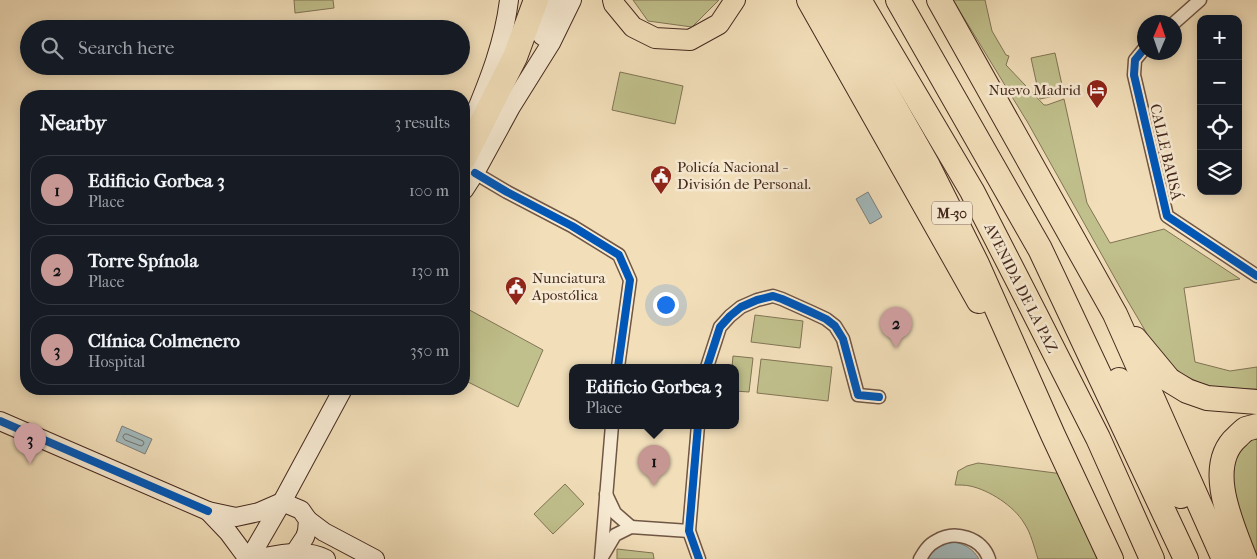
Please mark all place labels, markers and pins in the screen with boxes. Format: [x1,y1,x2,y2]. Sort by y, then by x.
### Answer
hotel icon: Nuevo Madrid [1085,78,1109,109]
place label: Nuevo Madrid [988,81,1082,99]
place label: Policía Nacional - División de Personal. [677,158,811,193]
public building icon: Policía Nacional - División de Personal. [649,164,673,195]
place label: Nunciatura Apostólica [531,269,606,304]
public building icon: Nunciatura Apostólica [504,275,528,306]
pin: 2 [880,307,912,348]
pin: 3 [14,423,46,464]
pin: 1 [638,445,670,486]

